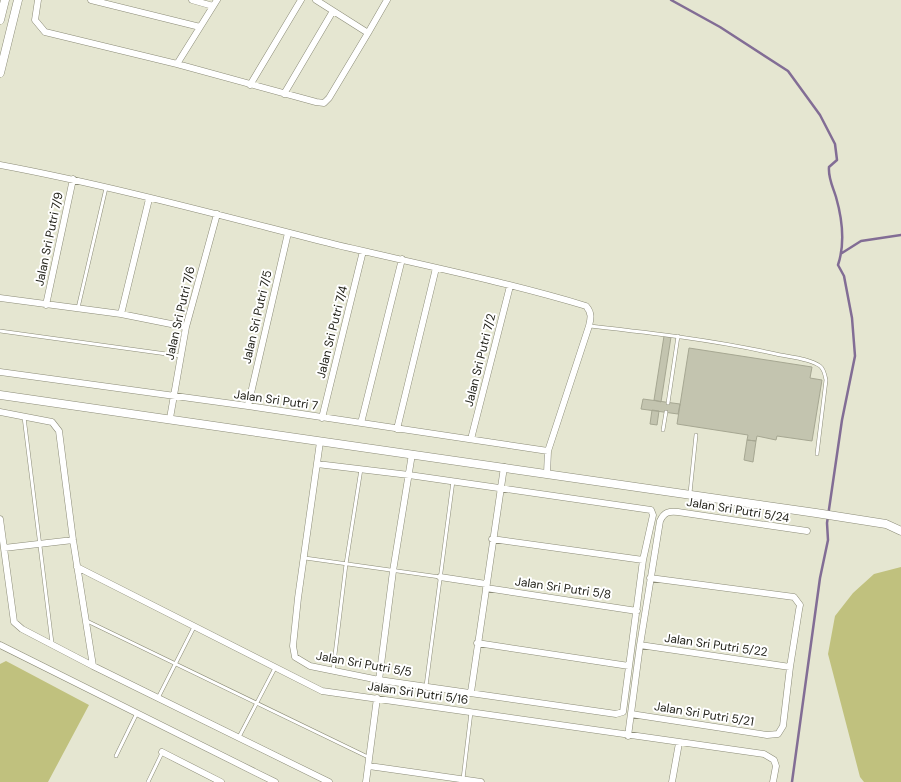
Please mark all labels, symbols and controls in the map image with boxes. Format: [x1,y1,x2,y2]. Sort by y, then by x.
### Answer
street label: Jalan Sri Putri 7/9 [31,191,67,287]
street label: Jalan Sri Putri 7/6 [161,265,199,361]
street label: Jalan Sri Putri 7/5 [238,269,276,365]
street label: Jalan Sri Putri 7/4 [313,284,351,380]
street label: Jalan Sri Putri 7/2 [461,312,499,408]
street label: Jalan Sri Putri 7 [233,386,319,414]
street label: Jalan Sri Putri 5/24 [685,494,791,526]
street label: Jalan Sri Putri 5/8 [514,573,612,603]
street label: Jalan Sri Putri 5/22 [663,630,769,660]
street label: Jalan Sri Putri 5/5 [315,648,413,680]
street label: Jalan Sri Putri 5/16 [367,678,469,708]
street label: Jalan Sri Putri 5/21 [653,698,755,730]

